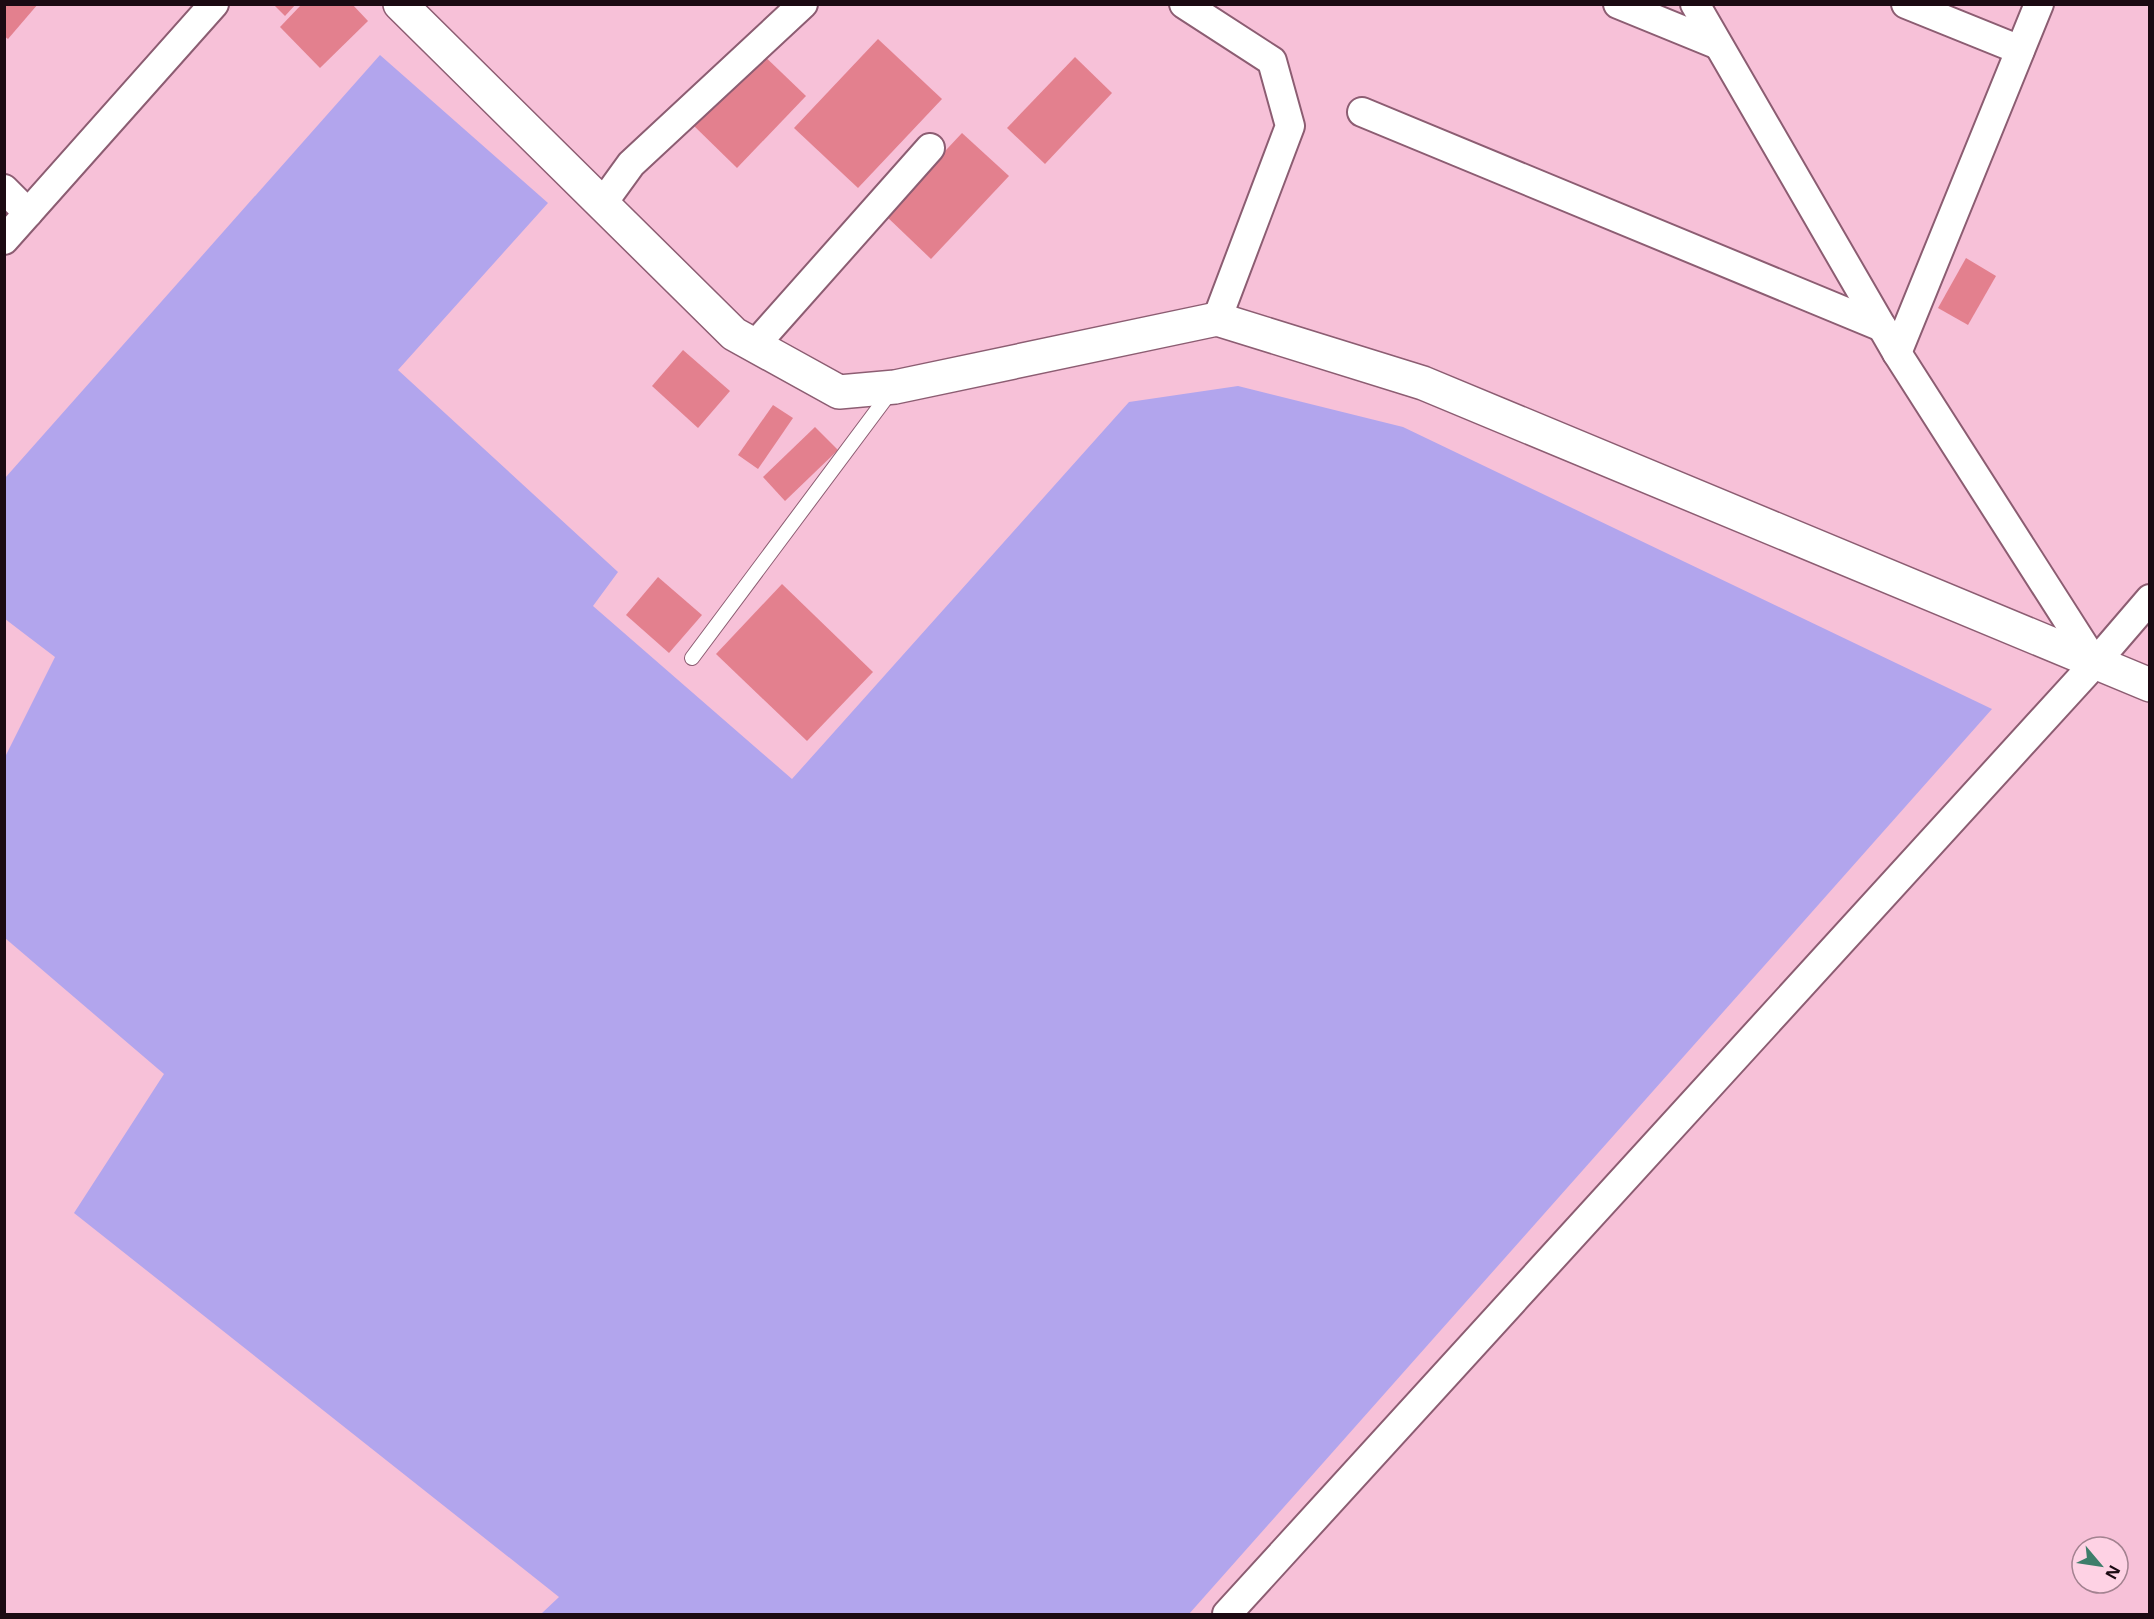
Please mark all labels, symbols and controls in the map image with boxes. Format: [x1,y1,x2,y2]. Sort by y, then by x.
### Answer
north arrow [2070,1535,2130,1595]
text: N [2100,1561,2126,1583]

